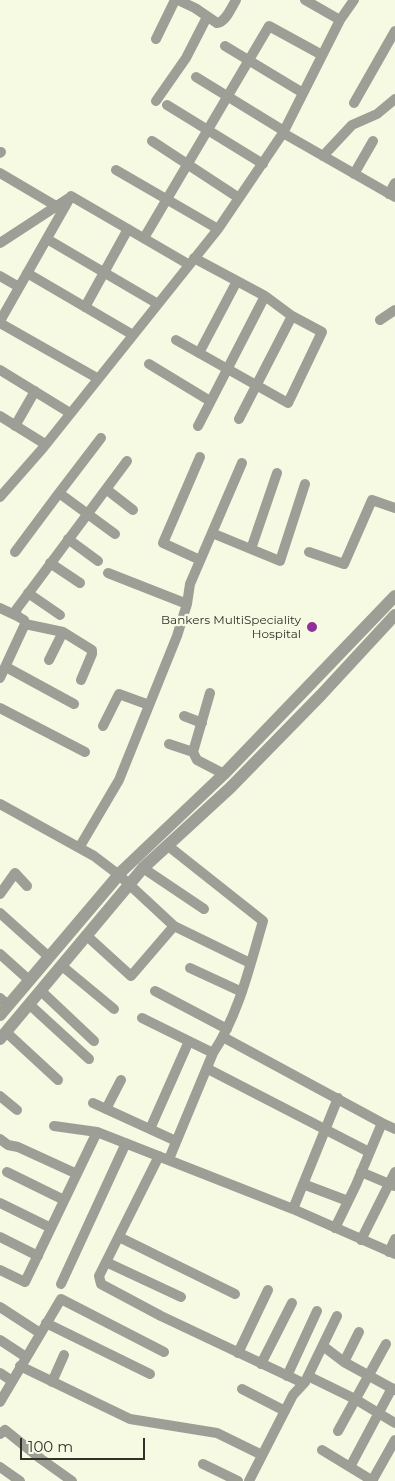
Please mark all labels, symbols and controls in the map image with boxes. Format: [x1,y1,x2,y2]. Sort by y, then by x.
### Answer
place label: Bankers MultiSpeciality Hospital [161,613,301,641]
marker: Bankers MultiSpeciality Hospital [305,620,319,634]
scale bar [22,1428,148,1460]
text: 100 m [28,1437,73,1456]

